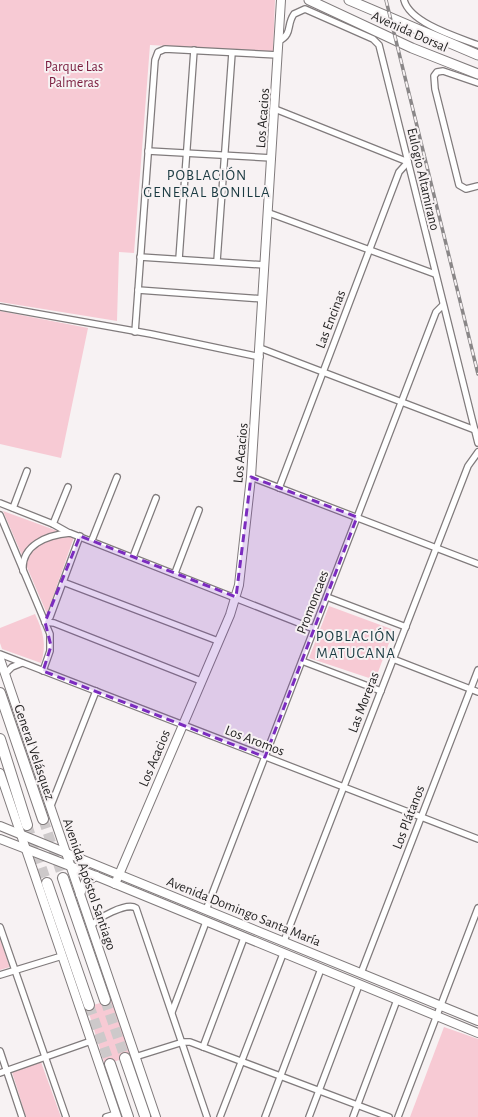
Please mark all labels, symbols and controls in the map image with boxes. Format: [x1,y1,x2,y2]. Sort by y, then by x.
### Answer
street label: Avenida Dorsal [369,9,450,55]
park label: Parque Las Palmeras [45,60,103,90]
street label: Los Acacios [254,87,272,149]
street label: Eulogio Altamirano [404,126,442,232]
district label: POBLACIÓN GENERAL BONILLA [143,166,271,200]
street label: Las Encinas [313,288,348,350]
street label: Los Acacios [231,422,251,484]
street label: Promoncaes [294,569,331,636]
district label: POBLACIÓN MATUCANA [316,627,396,661]
street label: Las Moreras [346,670,382,735]
street label: General Velásquez [11,703,57,802]
street label: Los Aromos [223,723,286,759]
street label: Los Acacios [137,728,173,789]
street label: Los Plátanos [390,783,428,851]
street label: Avenida Apóstol Santiago [60,817,118,952]
street label: Avenida Domingo Santa María [165,875,323,950]

